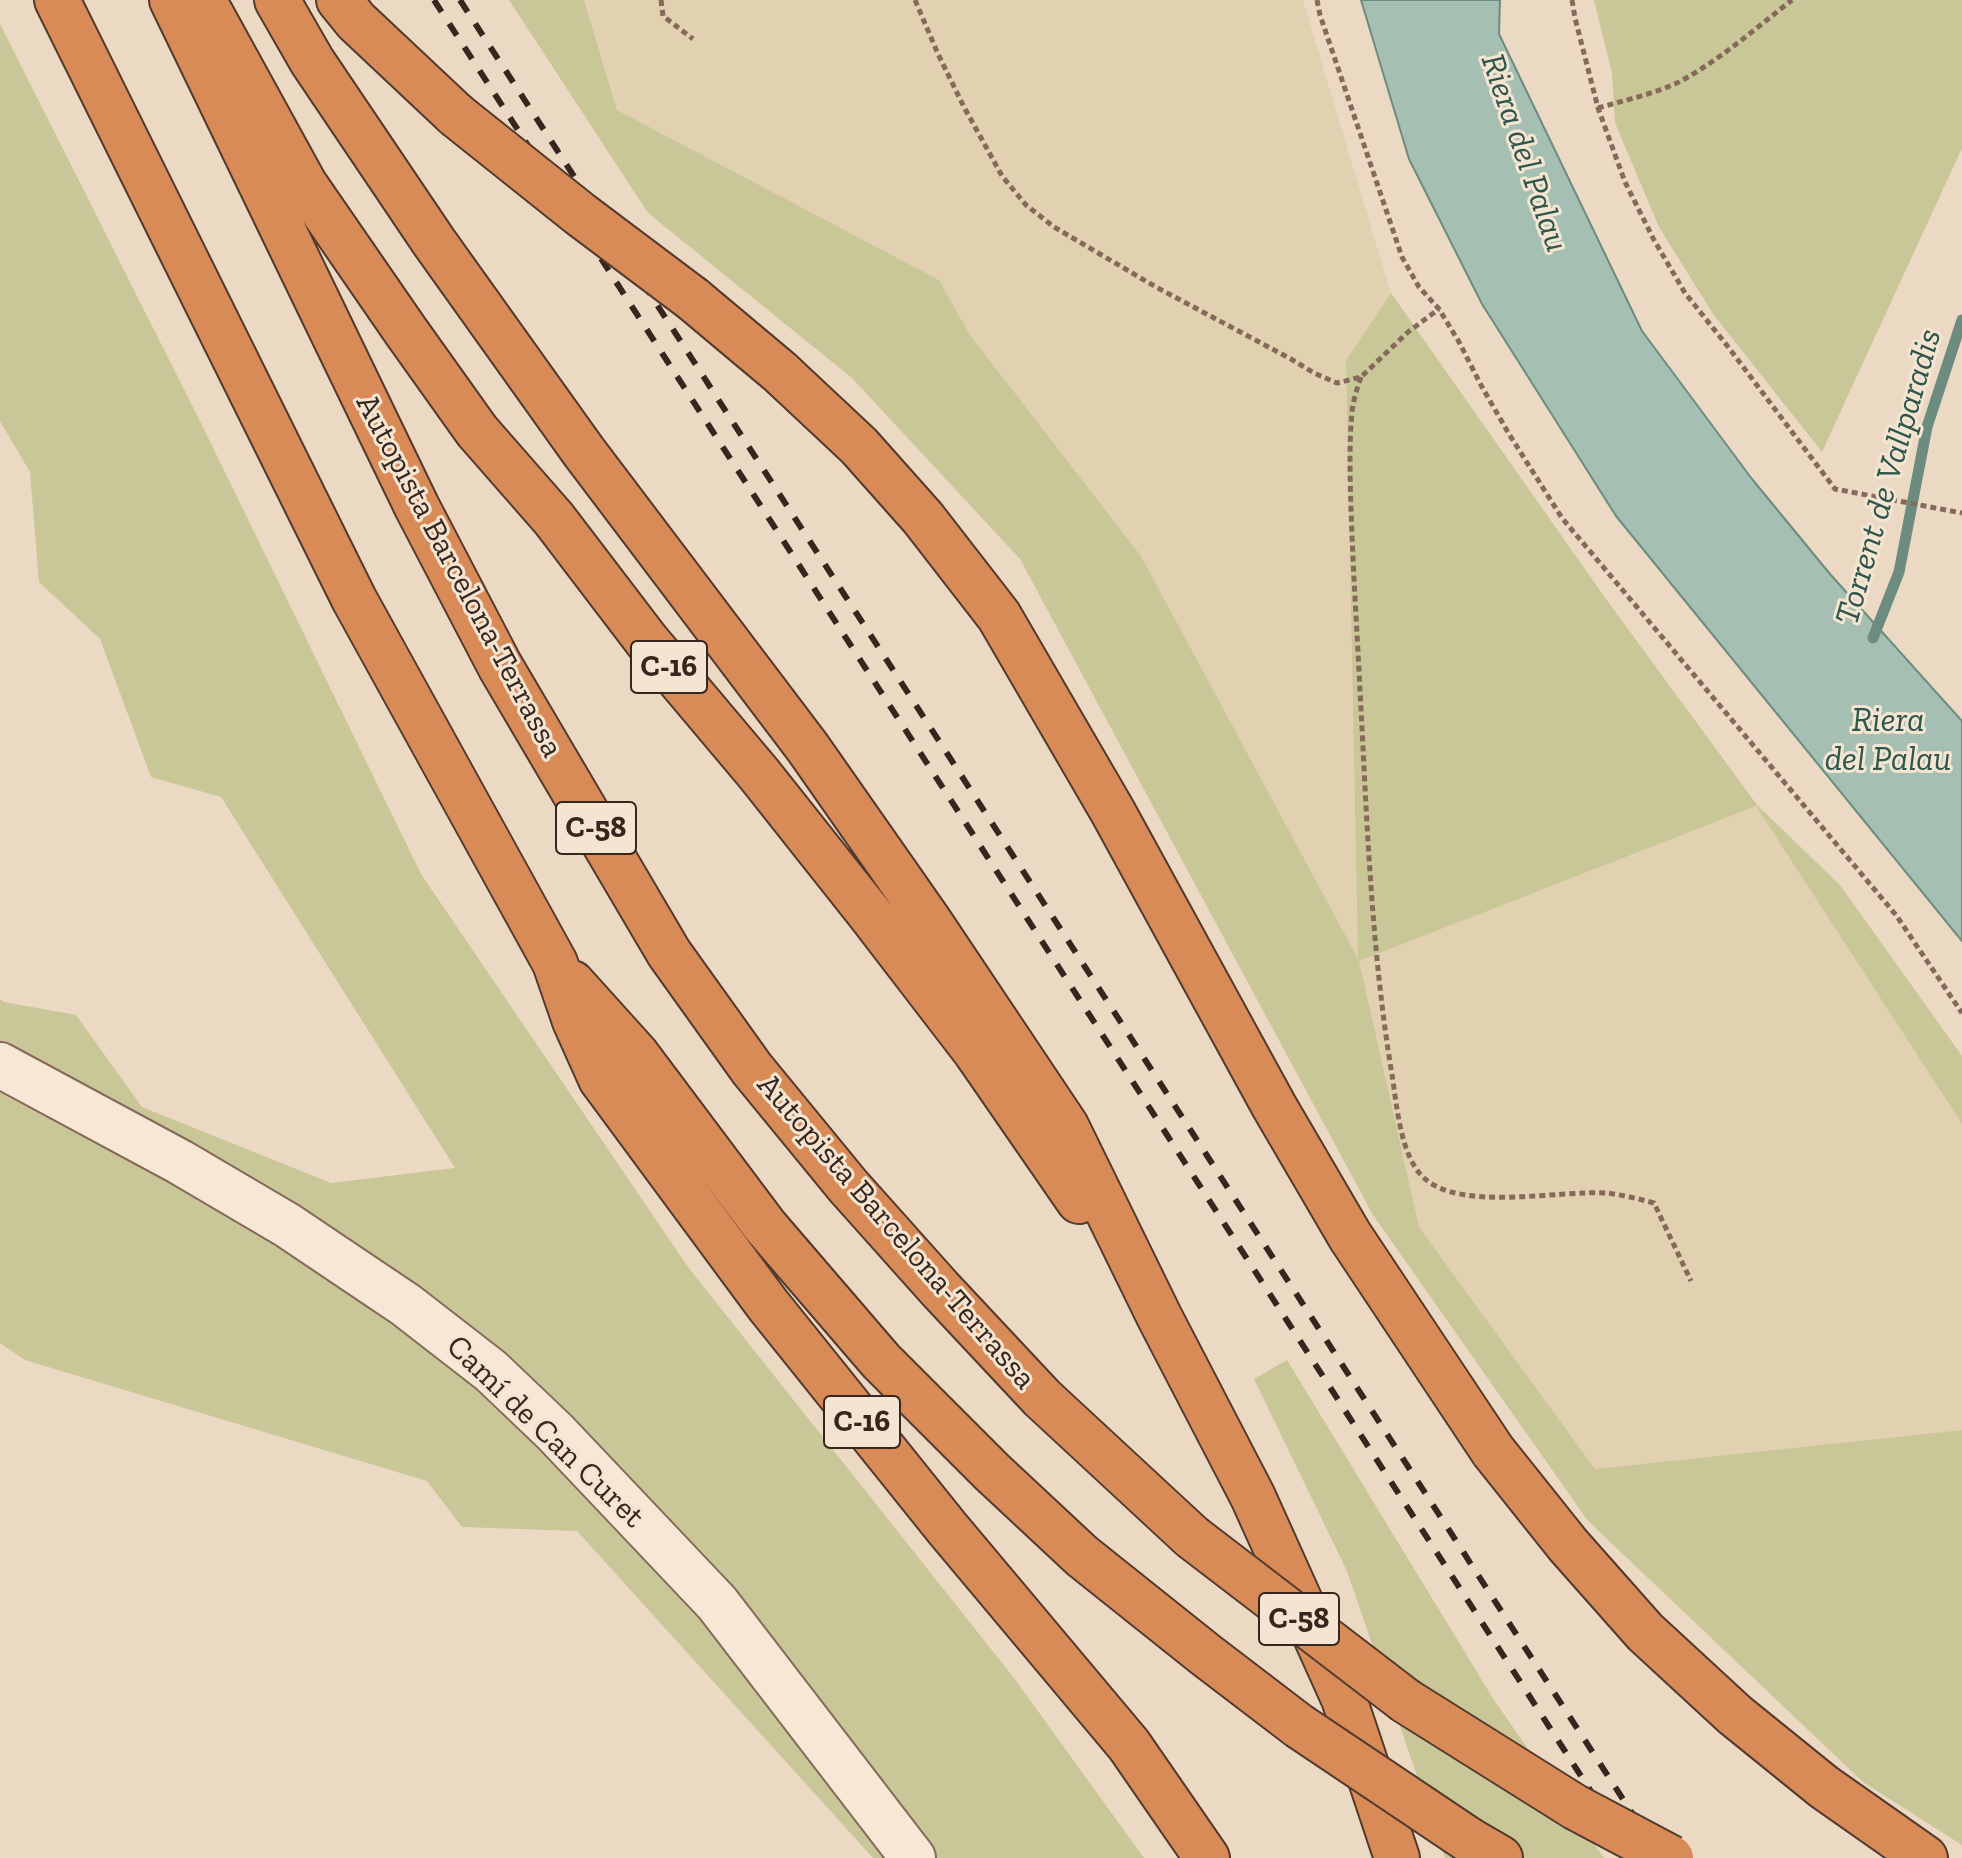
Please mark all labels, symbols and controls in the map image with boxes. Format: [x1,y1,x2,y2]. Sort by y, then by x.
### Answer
water label: Riera del Palau [1471,49,1577,257]
water label: Torrent de Vallparadis [1827,324,1951,630]
street label: Autopista Barcelona-Terrassa [347,388,571,764]
road number: C-16 [631,641,707,693]
water label: Riera del Palau [1825,701,1951,780]
road number: C-58 [556,802,636,854]
street label: Autopista Barcelona-Terrassa [749,1066,1043,1398]
street label: Camí de Can Curet [438,1328,652,1536]
road number: C-16 [824,1396,900,1448]
road number: C-58 [1259,1593,1339,1645]

